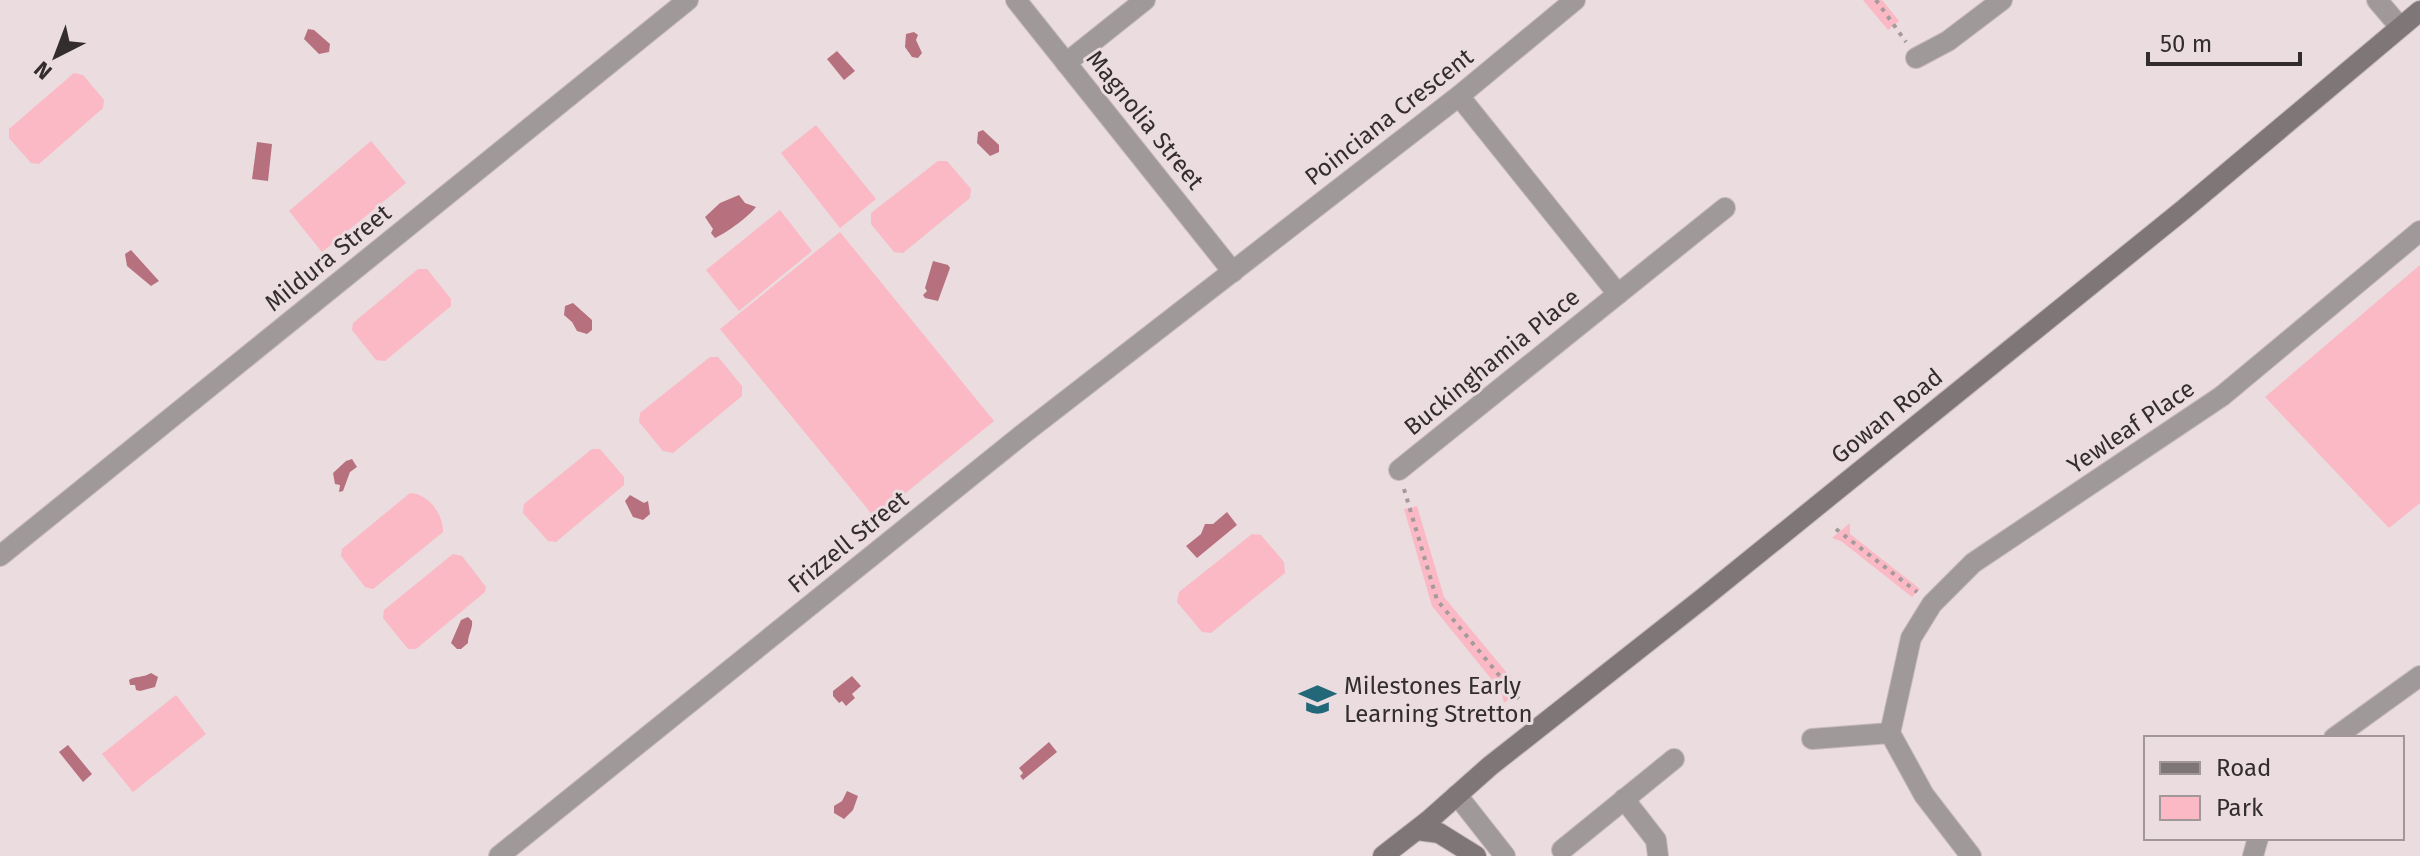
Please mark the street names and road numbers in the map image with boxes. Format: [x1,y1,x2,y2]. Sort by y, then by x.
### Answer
street label: Poinciana Crescent [1299,42,1479,191]
street label: Magnolia Street [1081,45,1210,195]
street label: Mildura Street [259,199,397,317]
street label: Buckinghamia Place [1399,283,1585,441]
street label: Gowan Road [1826,363,1948,469]
street label: Yewleaf Place [2062,374,2200,480]
street label: Frizzell Street [782,485,914,599]

